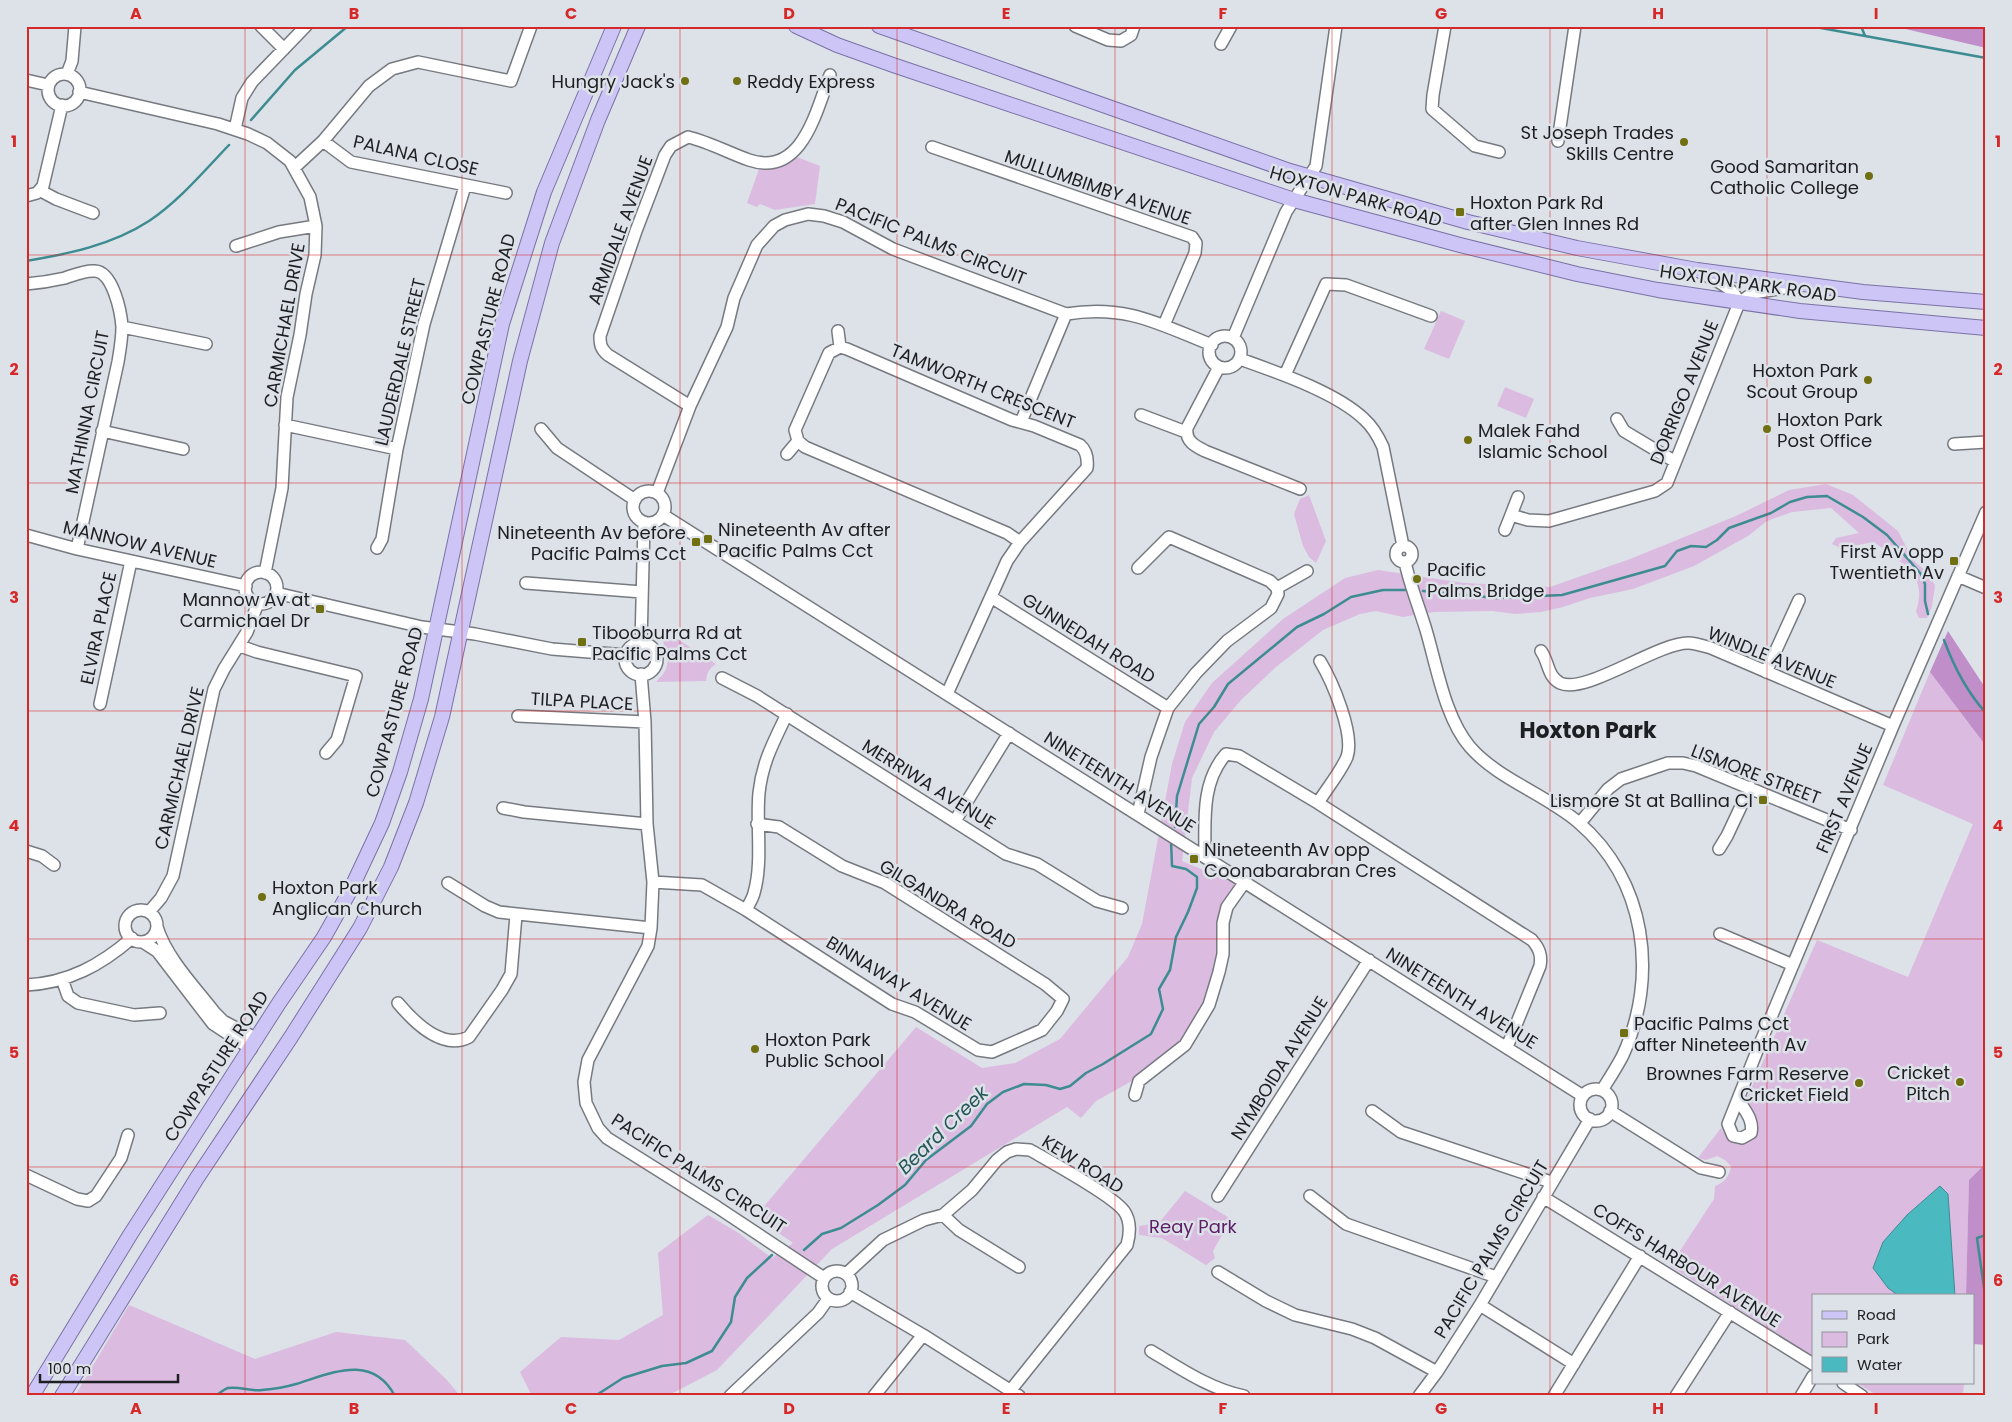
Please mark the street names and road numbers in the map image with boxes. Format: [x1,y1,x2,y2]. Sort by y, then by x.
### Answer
street label: PALANA CLOSE [351,128,481,182]
street label: MULLUMBIMBY AVENUE [1001,143,1195,231]
street label: ARMIDALE AVENUE [581,152,659,308]
street label: HOXTON PARK ROAD [1267,159,1445,233]
street label: PACIFIC PALMS CIRCUIT [832,191,1030,291]
street label: COWPASTURE ROAD [455,231,521,407]
street label: CARMICHAEL DRIVE [257,241,311,409]
street label: HOXTON PARK ROAD [1658,258,1838,308]
street label: LAUDERDALE STREET [369,276,431,448]
street label: DORRIGO AVENUE [1644,316,1724,468]
street label: MATHINNA CIRCUIT [59,328,115,496]
street label: TAMWORTH CRESCENT [887,337,1079,435]
street label: MANNOW AVENUE [61,514,219,574]
street label: ELVIRA PLACE [74,569,122,687]
street label: GUNNEDAH ROAD [1018,587,1160,689]
street label: WINDLE AVENUE [1704,620,1840,694]
street label: COWPASTURE ROAD [359,624,429,800]
street label: CARMICHAEL DRIVE [148,684,210,852]
street label: TILPA PLACE [530,686,634,716]
street label: NINETEENTH AVENUE [1039,725,1201,839]
street label: MERRIWA AVENUE [857,733,1001,835]
street label: LISMORE STREET [1688,738,1825,810]
street label: FIRST AVENUE [1810,739,1878,857]
street label: GILGANDRA ROAD [875,853,1021,955]
street label: BINNAWAY AVENUE [822,930,976,1036]
street label: NINETEENTH AVENUE [1381,941,1543,1055]
street label: COWPASTURE ROAD [158,986,274,1146]
street label: NYMBOIDA AVENUE [1225,991,1333,1145]
street label: PACIFIC PALMS CIRCUIT [607,1107,791,1239]
street label: KEW ROAD [1037,1129,1129,1199]
street label: PACIFIC PALMS CIRCUIT [1428,1155,1554,1343]
street label: COFFS HARBOUR AVENUE [1588,1197,1786,1333]

